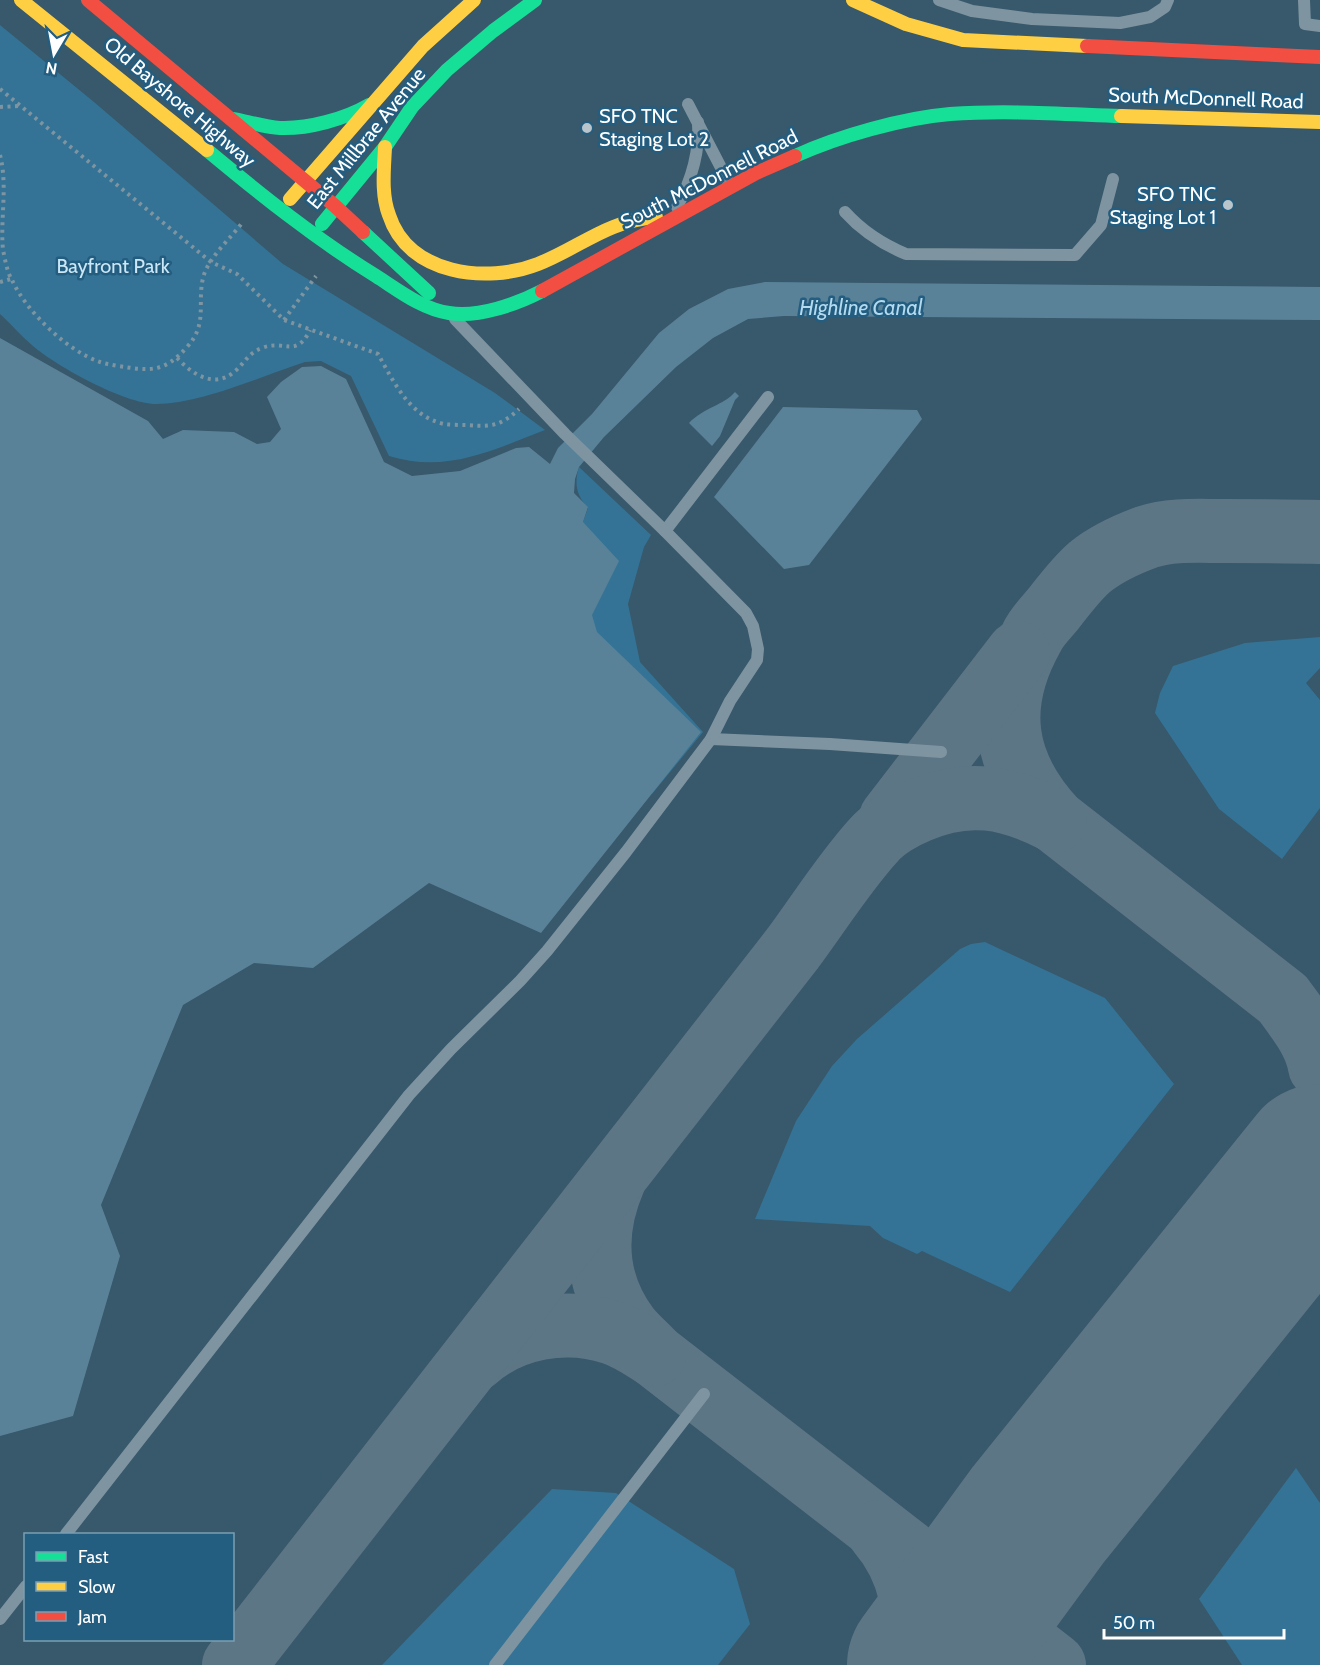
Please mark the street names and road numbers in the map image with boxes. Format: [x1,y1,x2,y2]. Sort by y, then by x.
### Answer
street label: Old Bayshore Highway [99,32,261,172]
street label: East Millbrae Avenue [302,62,430,214]
street label: South McDonnell Road [1108,83,1304,113]
street label: South McDonnell Road [616,124,802,234]

